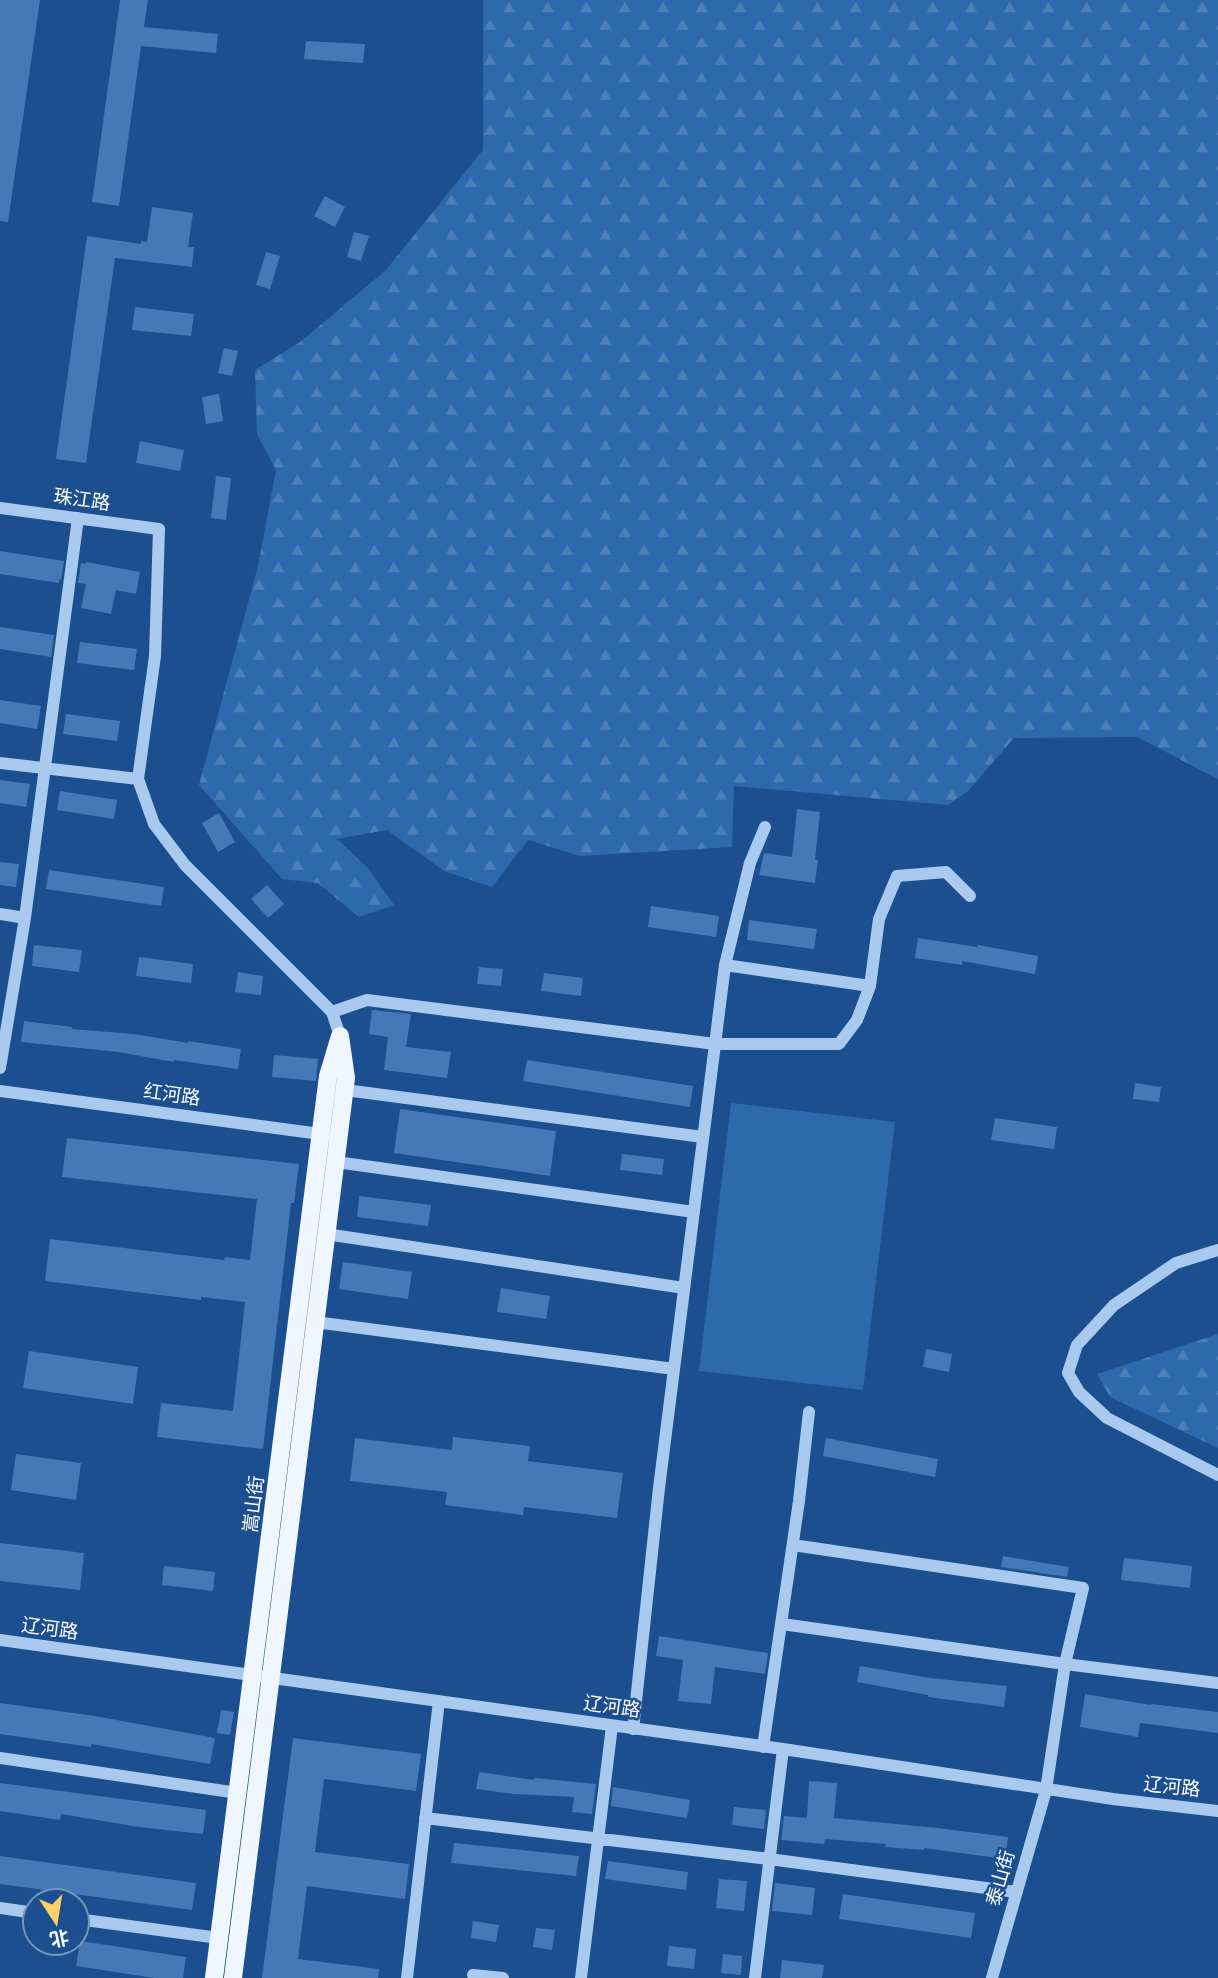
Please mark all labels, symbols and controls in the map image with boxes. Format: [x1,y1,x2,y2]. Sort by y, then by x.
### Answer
street label: 珠江路 [52,486,111,514]
street label: 红河路 [142,1080,202,1109]
street label: 嵩山街 [241,1475,267,1534]
street label: 辽河路 [20,1615,79,1643]
street label: 辽河路 [582,1693,641,1721]
street label: 辽河路 [1142,1774,1201,1800]
street label: 泰山街 [983,1848,1018,1908]
north arrow [21,1887,91,1957]
text: 北 [48,1926,71,1949]

